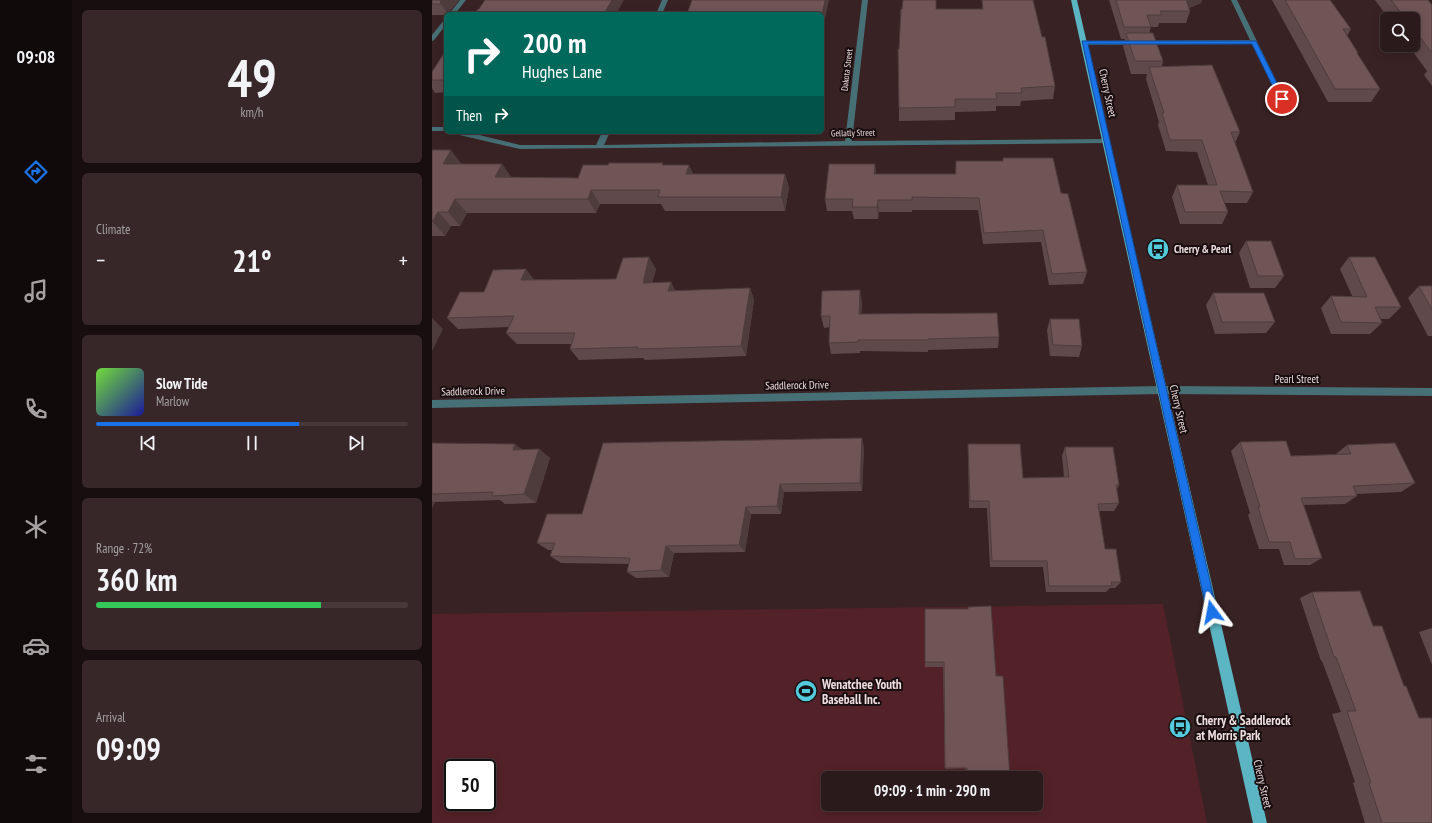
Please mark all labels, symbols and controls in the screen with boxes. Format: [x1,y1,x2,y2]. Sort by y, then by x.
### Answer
map controls [1380,12,1420,52]
button: search [1380,12,1420,52]
text: 200 m [522,24,586,61]
icon: right [456,28,508,80]
text: 49 [227,44,277,111]
text: 09:08 [17,45,55,68]
street label: Dakota Street [838,48,855,92]
text: Hughes Lane [522,60,602,83]
street label: Cherry Street [1096,67,1120,119]
pin [1265,82,1299,116]
icon: arrive [1271,88,1293,110]
text: km/h [240,104,264,121]
icon: right [490,104,512,126]
text: Then [456,106,482,125]
street label: Gellatly Street [831,127,876,138]
icon: directions [22,158,50,186]
text: Climate [96,221,130,238]
bus stop icon: Cherry & Pearl [1145,236,1171,262]
text: 21° [232,241,272,280]
place label: Cherry & Pearl [1174,242,1231,256]
text: − [96,246,105,274]
text: + [399,246,408,274]
icon: music [22,277,50,305]
street label: Pearl Street [1275,372,1319,386]
text: Slow Tide [156,374,208,393]
street label: Saddlerock Drive [765,377,829,393]
street label: Saddlerock Drive [441,383,505,399]
street label: Cherry Street [1167,383,1191,435]
text: Marlow [156,393,189,410]
icon: phone [22,395,50,423]
icon: previous [137,432,159,454]
icon: pause [241,432,263,454]
icon: next [345,432,367,454]
icon: climate [22,513,50,541]
text: Range · 72% [96,540,152,557]
text: 360 km [96,560,177,599]
position arrow [1191,591,1233,633]
icon: car [22,632,50,660]
place label: Wenatchee Youth Baseball Inc. [821,676,902,708]
sports icon: Wenatchee Youth Baseball Inc. [793,678,819,704]
text: Arrival [96,709,125,726]
place label: Cherry & Saddlerock at Morris Park [1196,712,1291,744]
bus stop icon: Cherry & Saddlerock at Morris Park [1167,714,1193,740]
text: 09:09 [96,729,161,768]
icon: filters [22,750,50,778]
street label: Cherry Street [1251,758,1275,810]
speed limit sign: 50 [444,759,496,811]
text: 09:09 · 1 min · 290 m [874,781,990,800]

